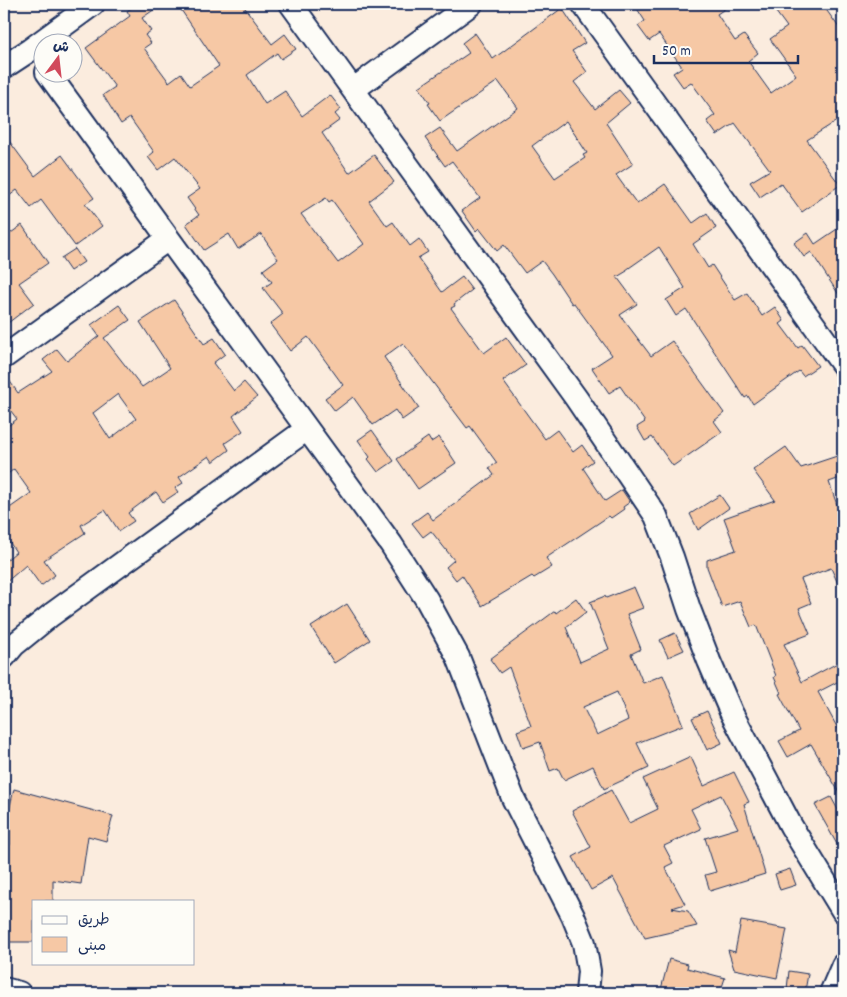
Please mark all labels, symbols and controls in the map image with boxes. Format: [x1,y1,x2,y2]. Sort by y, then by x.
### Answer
north arrow [32,32,82,82]
scale bar [654,32,798,64]
text: ش [51,36,71,59]
text: 50 m [662,41,691,63]
legend [32,900,195,964]
text: طريق [78,910,110,932]
text: مبنى [78,936,106,958]

